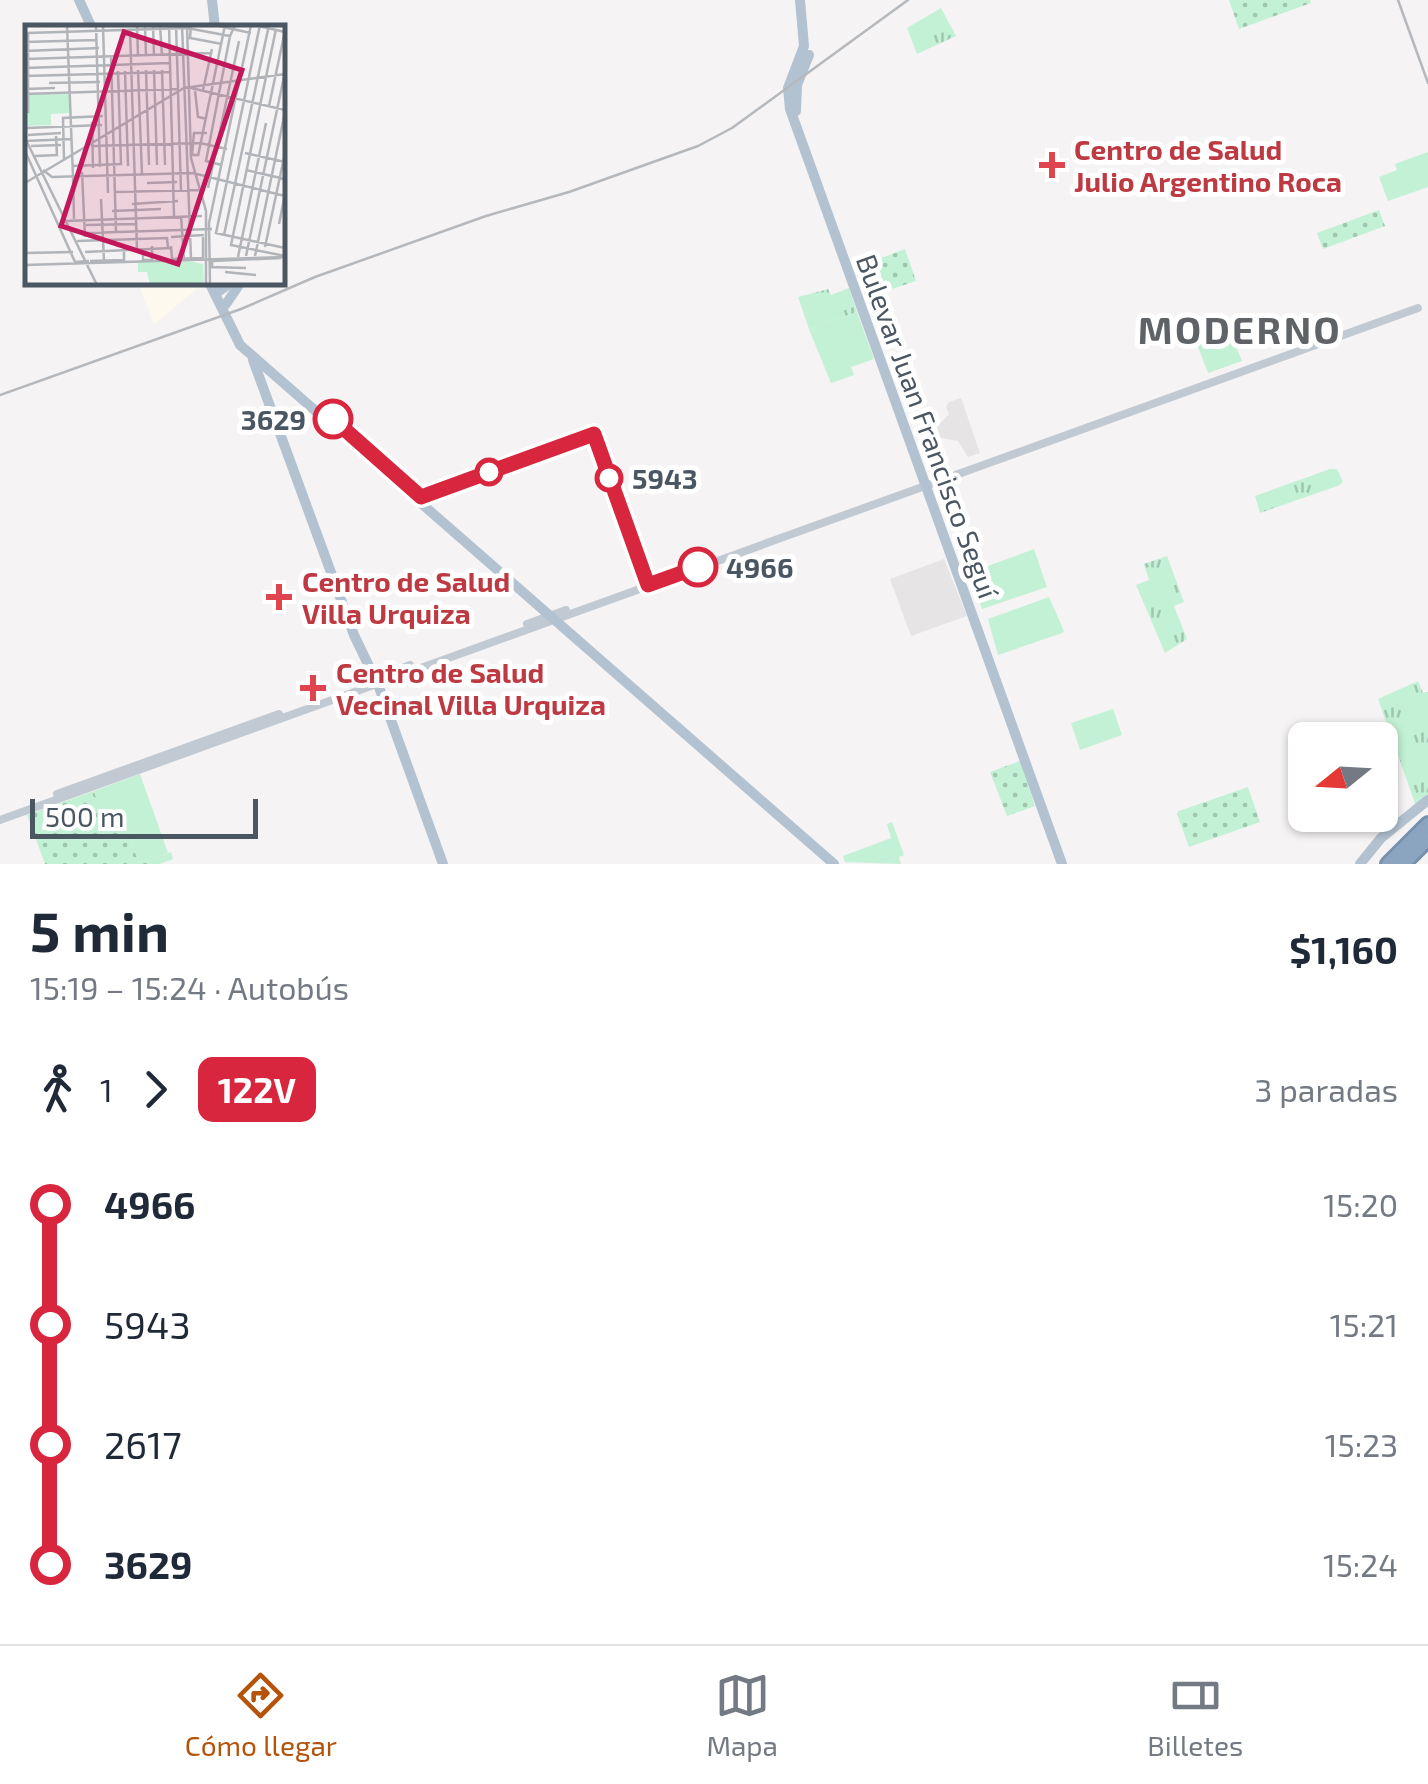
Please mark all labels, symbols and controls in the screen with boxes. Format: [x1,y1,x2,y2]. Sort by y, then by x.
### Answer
inset map [25,25,285,285]
place label: Centro de Salud Julio Argentino Roca [1074,132,1342,198]
marker: Centro de Salud Julio Argentino Roca [1039,152,1065,178]
street label: Bulevar Juan Francisco Seguí [850,249,1007,604]
district label: MODERNO [1138,306,1342,352]
marker: 3629 [314,400,352,438]
place label: 3629 [241,402,306,436]
unlabelled marker [476,459,502,485]
place label: 5943 [632,461,698,495]
marker: 5943 [596,465,622,491]
marker: 4966 [679,548,717,586]
place label: 4966 [726,550,793,584]
place label: Centro de Salud Villa Urquiza [302,564,510,630]
marker: Centro de Salud Villa Urquiza [266,584,292,610]
place label: Centro de Salud Vecinal Villa Urquiza [336,655,606,721]
marker: Centro de Salud Vecinal Villa Urquiza [300,675,326,701]
north arrow [1288,722,1398,832]
map controls [1288,722,1398,832]
scale bar [30,794,258,838]
text: 500 m [45,799,125,833]
text: 5 min [30,897,169,963]
text: $1,160 [1289,926,1398,972]
text: 15:19 – 15:24 · Autobús [30,968,349,1006]
icon: walk [30,1062,85,1117]
icon: forward [128,1062,183,1117]
text: 122V [218,1068,296,1110]
text: 1 [100,1070,113,1108]
text: 3 paradas [1254,1070,1398,1108]
text: 4966 [104,1181,195,1227]
text: 15:20 [1323,1185,1398,1223]
text: 5943 [104,1301,191,1347]
text: 15:21 [1330,1305,1398,1343]
text: 2617 [104,1421,182,1467]
text: 15:23 [1325,1425,1398,1463]
text: 3629 [104,1541,192,1587]
text: 15:24 [1323,1545,1398,1583]
tab: Cómo llegar [185,1668,337,1762]
tab: Mapa [706,1668,778,1762]
tab: Billetes [1147,1668,1243,1762]

